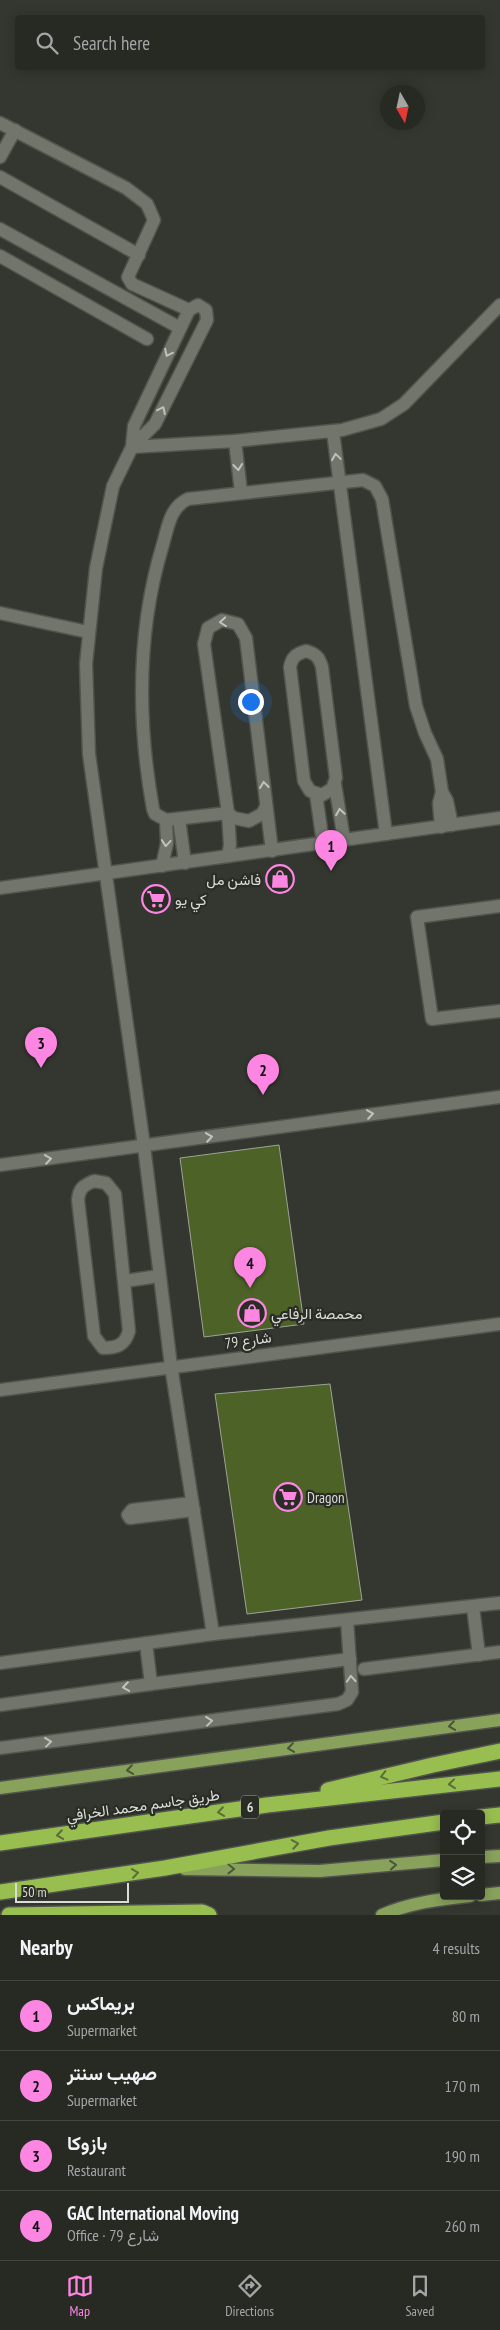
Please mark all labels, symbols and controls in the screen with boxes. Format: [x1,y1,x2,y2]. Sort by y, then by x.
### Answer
search box [15,15,485,70]
icon: search [33,29,61,57]
text: Search here [73,31,150,55]
north arrow [380,85,425,130]
one-way arrow [164,348,174,357]
one-way arrow [156,407,166,416]
one-way arrow [331,453,342,461]
one-way arrow [232,463,243,471]
one-way arrow [219,616,227,627]
your location [238,689,264,715]
one-way arrow [259,781,270,789]
one-way arrow [335,808,345,816]
pin: 1 [315,830,347,871]
one-way arrow [161,839,172,847]
shop icon: فاشن مل [265,864,295,894]
place label: فاشن مل [206,870,261,890]
supermarket icon: كي يو [141,884,171,914]
place label: كي يو [175,890,207,913]
pin: 3 [25,1027,57,1068]
pin: 2 [247,1054,279,1095]
one-way arrow [366,1110,375,1120]
one-way arrow [206,1132,214,1143]
one-way arrow [45,1154,53,1165]
pin: 4 [234,1247,266,1288]
shop icon: محمصة الرفاعي [237,1298,267,1328]
place label: محمصة الرفاعي [271,1304,363,1327]
street label: شارع 79 [223,1327,273,1355]
supermarket icon: Dragon [273,1482,303,1512]
place label: Dragon [307,1488,345,1507]
one-way arrow [346,1674,357,1682]
one-way arrow [122,1682,130,1692]
one-way arrow [206,1716,214,1727]
one-way arrow [447,1720,455,1731]
one-way arrow [45,1737,53,1748]
one-way arrow [286,1742,294,1753]
one-way arrow [125,1764,133,1775]
one-way arrow [379,1770,388,1781]
one-way arrow [447,1778,455,1789]
street label: طريق جاسم محمد الخرافي [65,1785,222,1829]
road number: 6 [241,1795,259,1818]
one-way arrow [216,1806,225,1816]
map controls [440,1810,485,1900]
button: locate [440,1810,485,1855]
one-way arrow [56,1829,64,1839]
one-way arrow [290,1840,299,1850]
button: layers [440,1855,485,1900]
one-way arrow [389,1859,397,1870]
one-way arrow [227,1864,235,1875]
one-way arrow [130,1868,139,1878]
scale bar [15,1880,129,1903]
text: 50 m [22,1883,47,1901]
text: Nearby [20,1934,73,1961]
text: 4 results [433,1938,480,1958]
text: بريماكس [67,1991,135,2015]
text: 1 [32,2006,40,2026]
text: 80 m [452,2006,480,2026]
text: Supermarket [67,2020,137,2040]
text: صهيب سنتر [67,2061,157,2085]
text: 2 [32,2076,40,2096]
text: 170 m [445,2076,480,2096]
text: Supermarket [67,2090,137,2110]
text: بازوكا [67,2131,107,2155]
text: 3 [32,2146,40,2166]
text: 190 m [445,2146,480,2166]
text: Restaurant [67,2160,126,2180]
text: GAC International Moving [67,2201,239,2225]
text: 4 [32,2216,40,2236]
text: 260 m [445,2216,480,2236]
text: Office · شارع 79 [67,2225,159,2245]
tab: Map [66,2272,94,2320]
tab: Directions [225,2272,274,2320]
tab: Saved [405,2272,434,2320]

